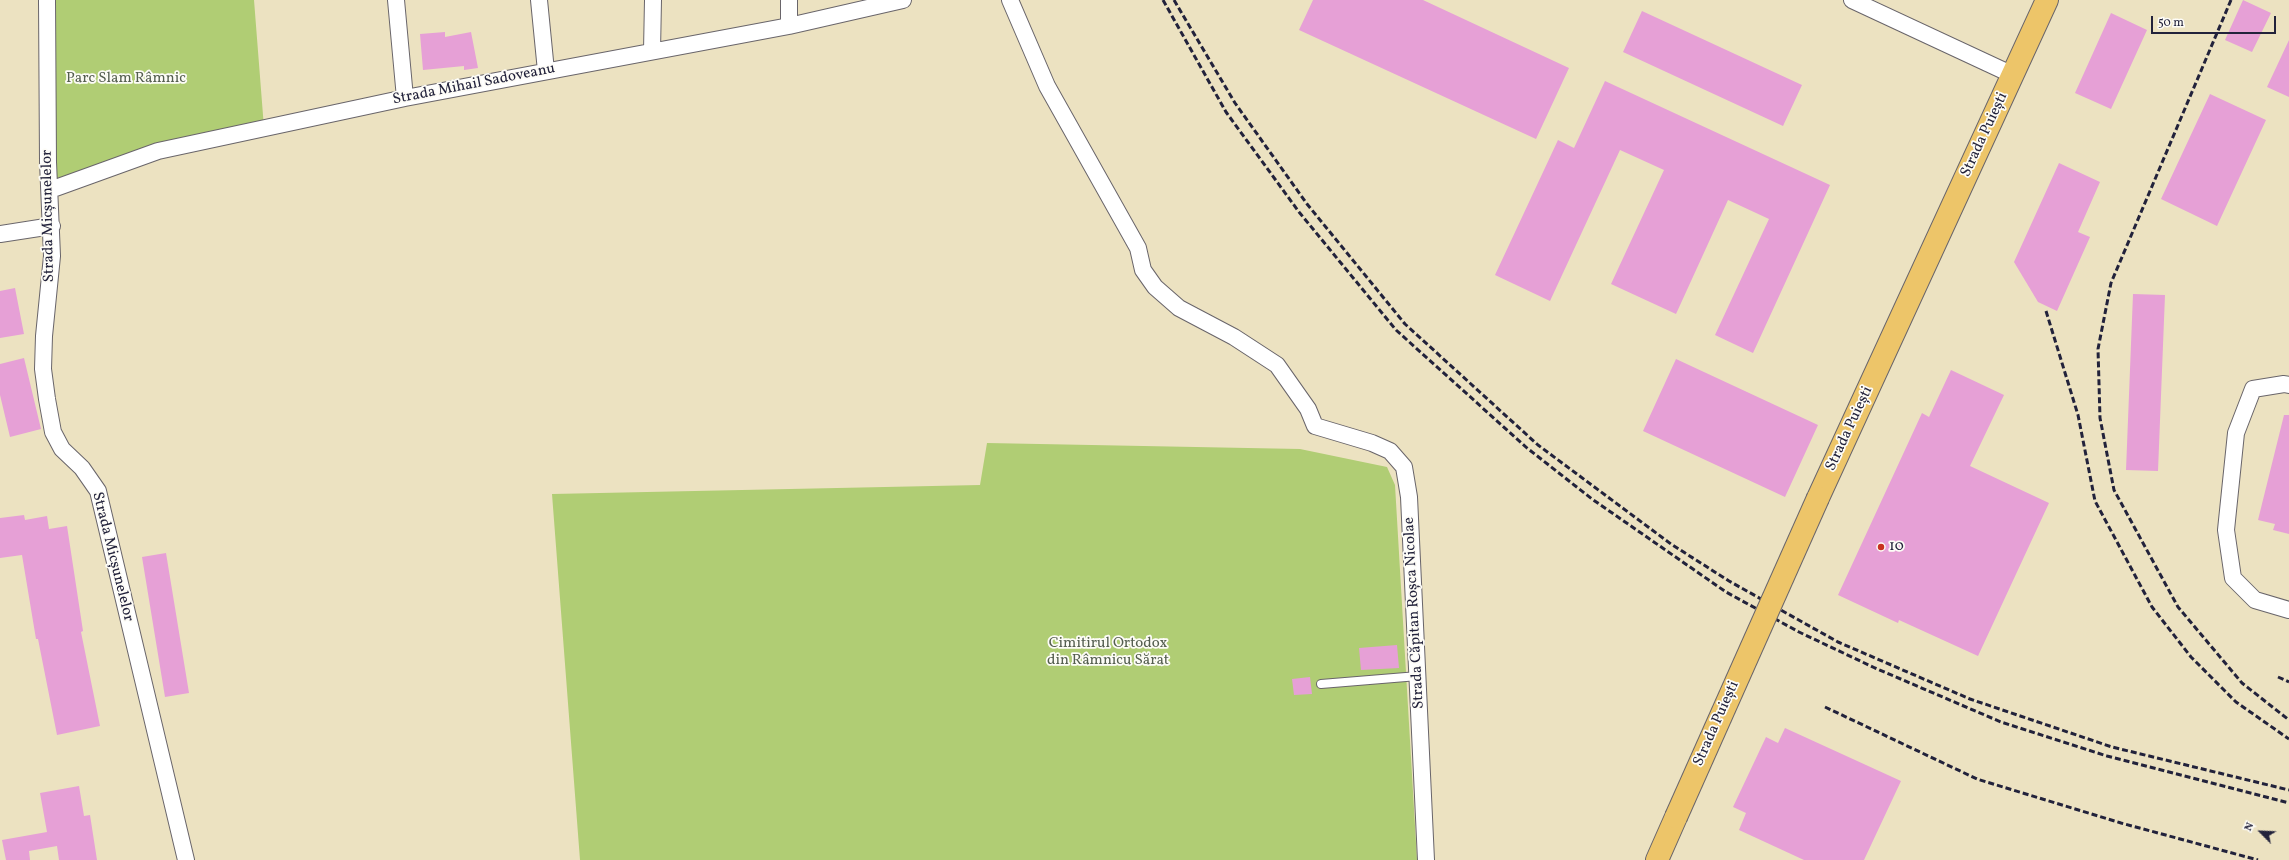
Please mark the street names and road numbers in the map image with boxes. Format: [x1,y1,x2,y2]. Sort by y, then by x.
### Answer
street label: Strada Mihail Sadoveanu [391,60,557,110]
street label: Strada Puiești [1958,90,2012,180]
street label: Strada Micșunelelor [39,150,59,282]
street label: Strada Puiești [1823,384,1877,474]
street label: Strada Micșunelelor [87,490,137,624]
street label: Strada Căpitan Roșca Nicolae [1401,517,1429,709]
street label: Strada Puiești [1690,679,1744,769]

